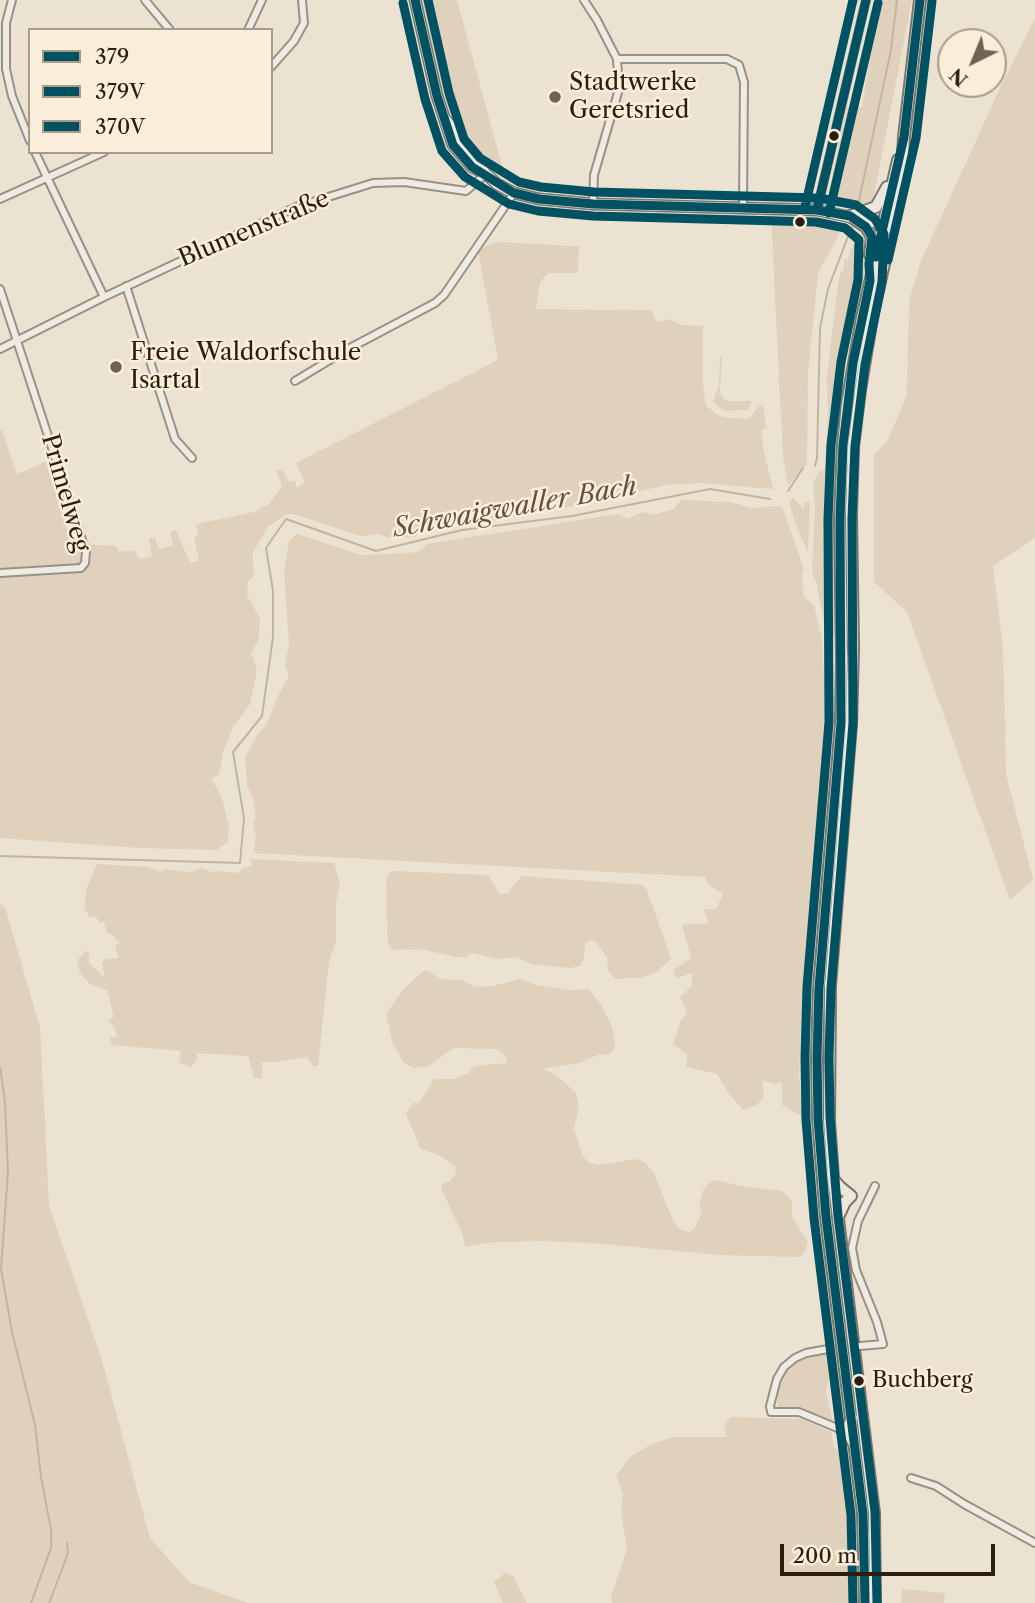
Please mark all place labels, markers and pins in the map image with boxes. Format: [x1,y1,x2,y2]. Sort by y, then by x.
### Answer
place label: Stadtwerke Geretsried [569,69,697,125]
marker: Stadtwerke Geretsried [547,89,563,105]
unlabelled marker [827,129,841,143]
unlabelled marker [793,215,807,229]
place label: Freie Waldorfschule Isartal [130,339,361,395]
marker: Freie Waldorfschule Isartal [108,359,124,375]
place label: Buchberg [872,1368,973,1394]
marker: Buchberg [852,1374,866,1388]

